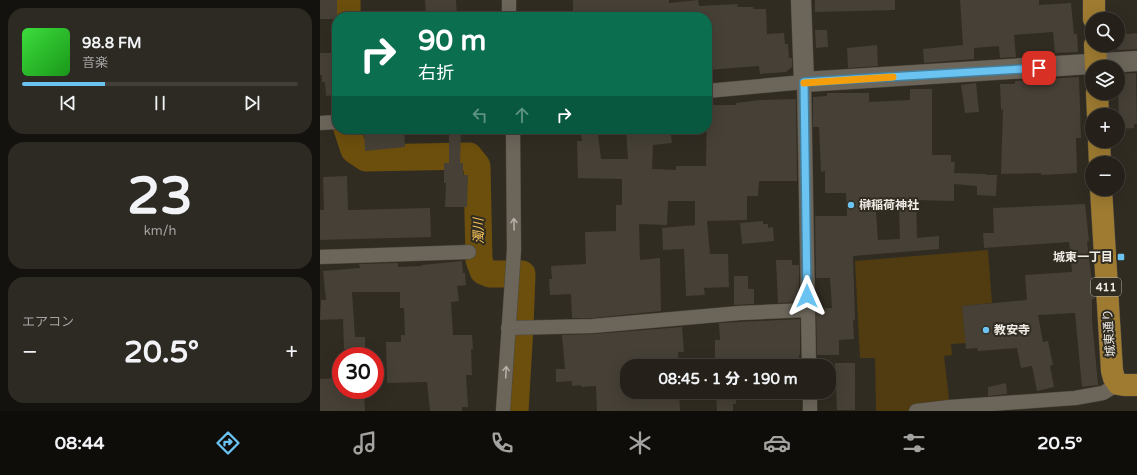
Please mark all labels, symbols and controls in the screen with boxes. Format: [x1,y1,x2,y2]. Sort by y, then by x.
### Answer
map controls [1085,12,1125,196]
button: search [1085,12,1125,52]
text: 90 m [418,24,486,58]
icon: right [352,28,404,80]
text: 98.8 FM [82,34,142,52]
pin [1022,51,1056,85]
text: 音楽 [82,55,108,71]
icon: arrive [1028,57,1050,79]
button: layers [1085,60,1125,100]
text: 右折 [418,62,454,84]
icon: previous [57,92,79,114]
icon: pause [149,92,171,114]
icon: next [241,92,263,114]
icon: left [469,104,491,126]
icon: ahead [511,104,533,126]
icon: right [553,104,575,126]
button: + [1085,108,1125,148]
button: − [1085,156,1125,196]
text: 23 [127,165,193,228]
place label: 榊稲荷神社 [859,198,919,212]
marker: 榊稲荷神社 [846,200,856,210]
water label: 濁川 [471,216,487,244]
one-way arrow [510,218,518,231]
text: km/h [144,223,176,239]
place label: 城東一丁目 [1053,250,1113,264]
marker: 城東一丁目 [1116,252,1126,262]
position arrow [786,275,828,317]
road number: 411 [1091,278,1121,296]
street label: 城東通り [1100,309,1118,357]
text: エアコン [22,314,74,330]
place label: 教安寺 [994,323,1030,337]
marker: 教安寺 [981,325,991,335]
text: 20.5° [124,334,199,371]
text: − [22,339,38,365]
text: + [286,339,298,365]
speed limit sign: 30 [332,347,384,399]
one-way arrow [502,366,509,379]
text: 08:45 · 1 分 · 190 m [658,370,798,388]
icon: directions [214,429,242,457]
icon: music [351,429,379,457]
icon: phone [488,429,516,457]
icon: climate [626,429,654,457]
icon: car [763,429,791,457]
icon: filters [900,429,928,457]
text: 08:44 [55,432,105,454]
text: 20.5° [1037,432,1082,454]

